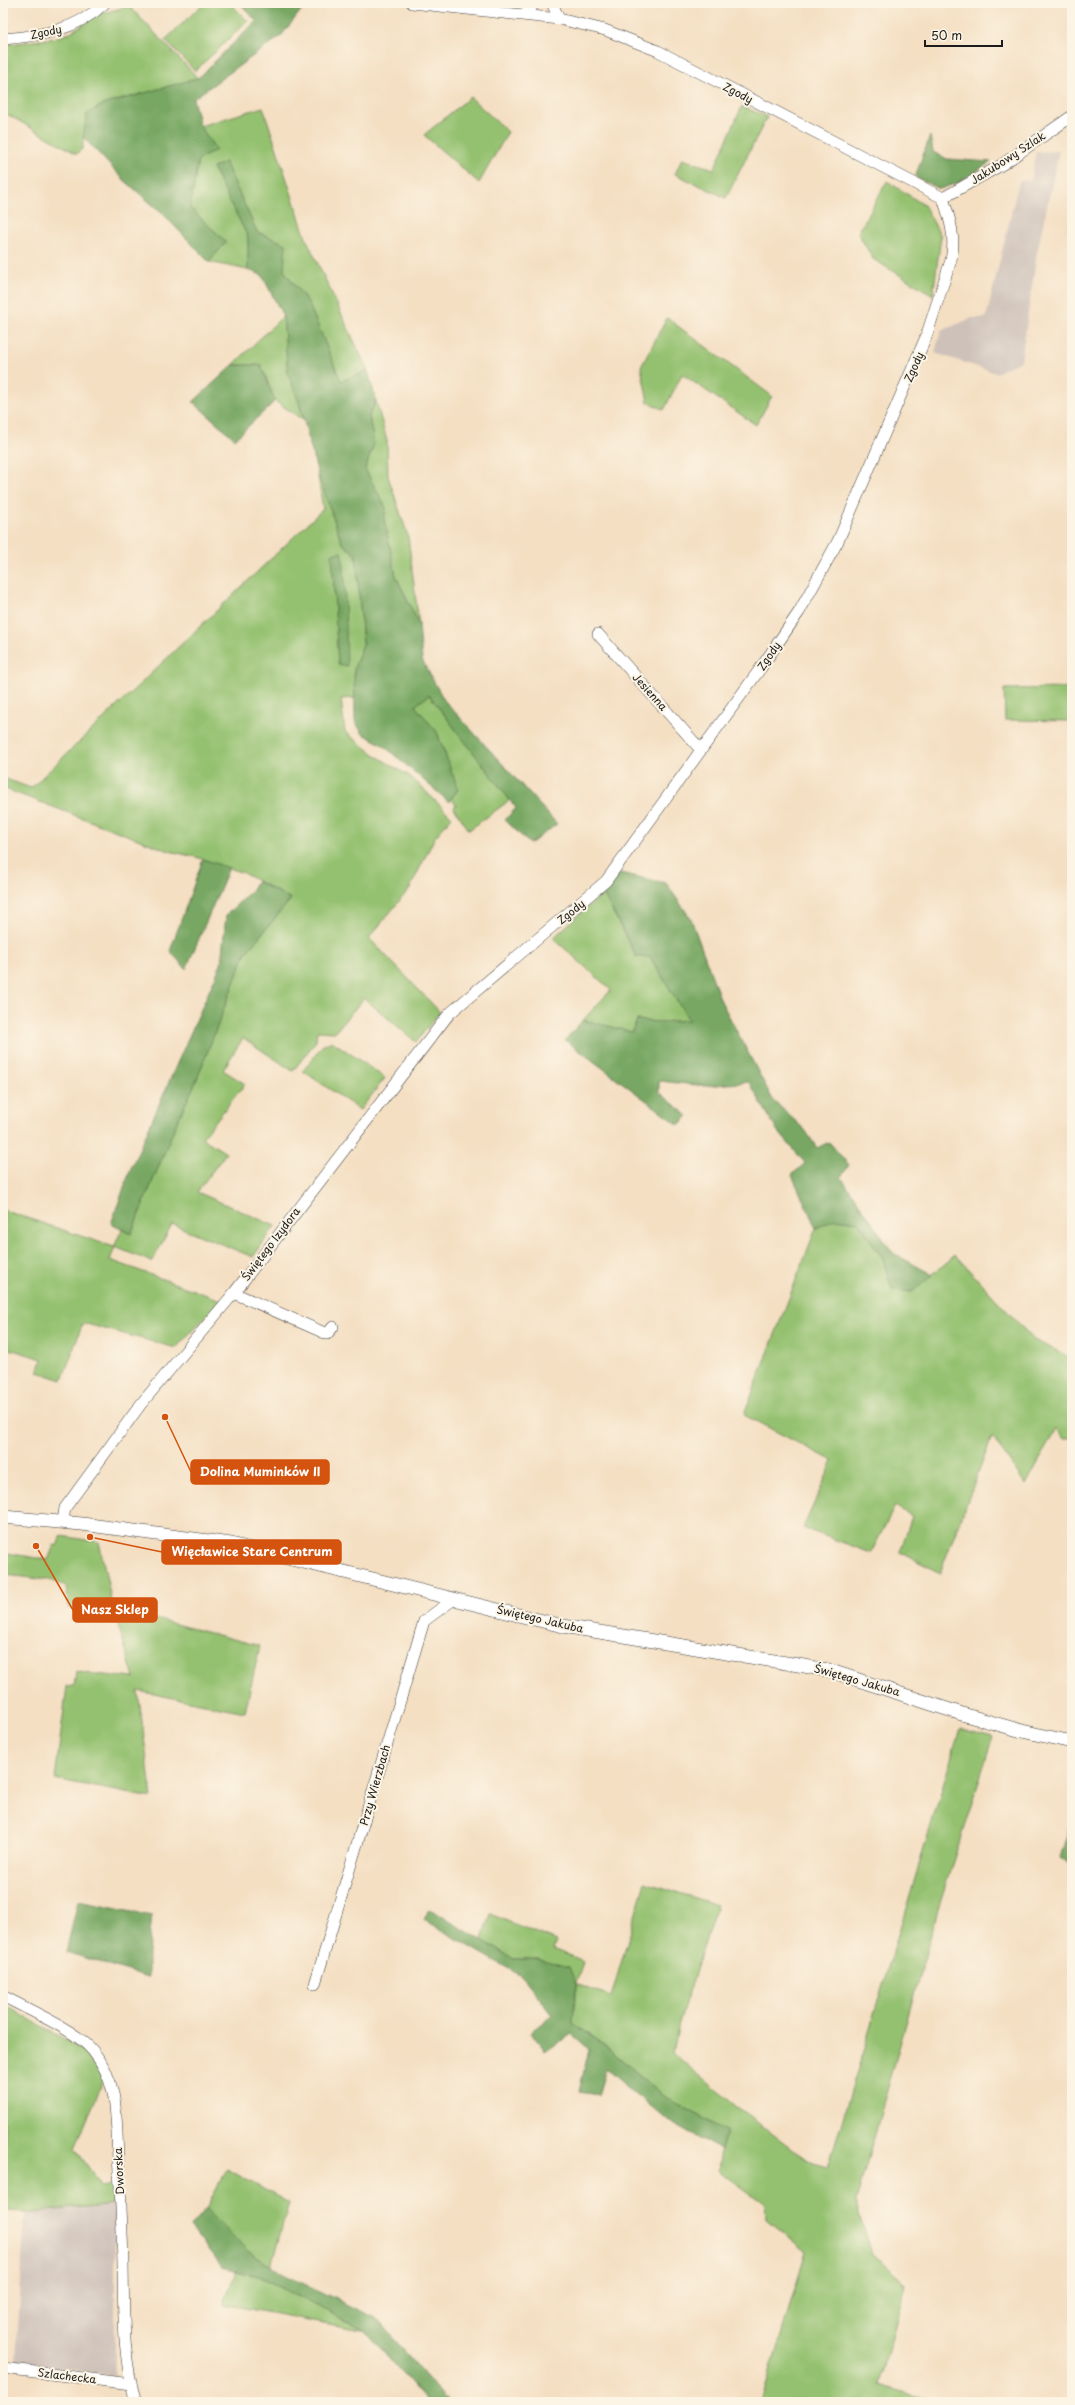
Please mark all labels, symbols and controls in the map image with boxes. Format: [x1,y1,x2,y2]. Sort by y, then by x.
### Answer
street label: Zgody [29,20,63,43]
scale bar [925,22,1002,48]
text: 50 m [931,26,962,44]
street label: Zgody [720,78,756,107]
street label: Jakubowy Szlak [967,127,1049,188]
street label: Zgody [899,349,928,385]
street label: Zgody [753,638,785,674]
street label: Jesienna [629,669,672,714]
street label: Zgody [553,895,588,928]
street label: Świętego Izydora [237,1203,304,1284]
callout: Dolina Muminków II [191,1460,329,1484]
text: Dolina Muminków II [200,1462,320,1480]
callout: Więcławice Stare Centrum [162,1540,341,1564]
text: Więcławice Stare Centrum [172,1542,332,1560]
callout: Nasz Sklep [73,1598,157,1622]
text: Nasz Sklep [81,1600,149,1618]
street label: Świętego Jakuba [495,1600,585,1637]
street label: Świętego Jakuba [812,1659,902,1700]
street label: Przy Wierzbach [355,1742,394,1827]
street label: Dworska [109,2147,128,2195]
street label: Szlachecka [37,2363,98,2388]

